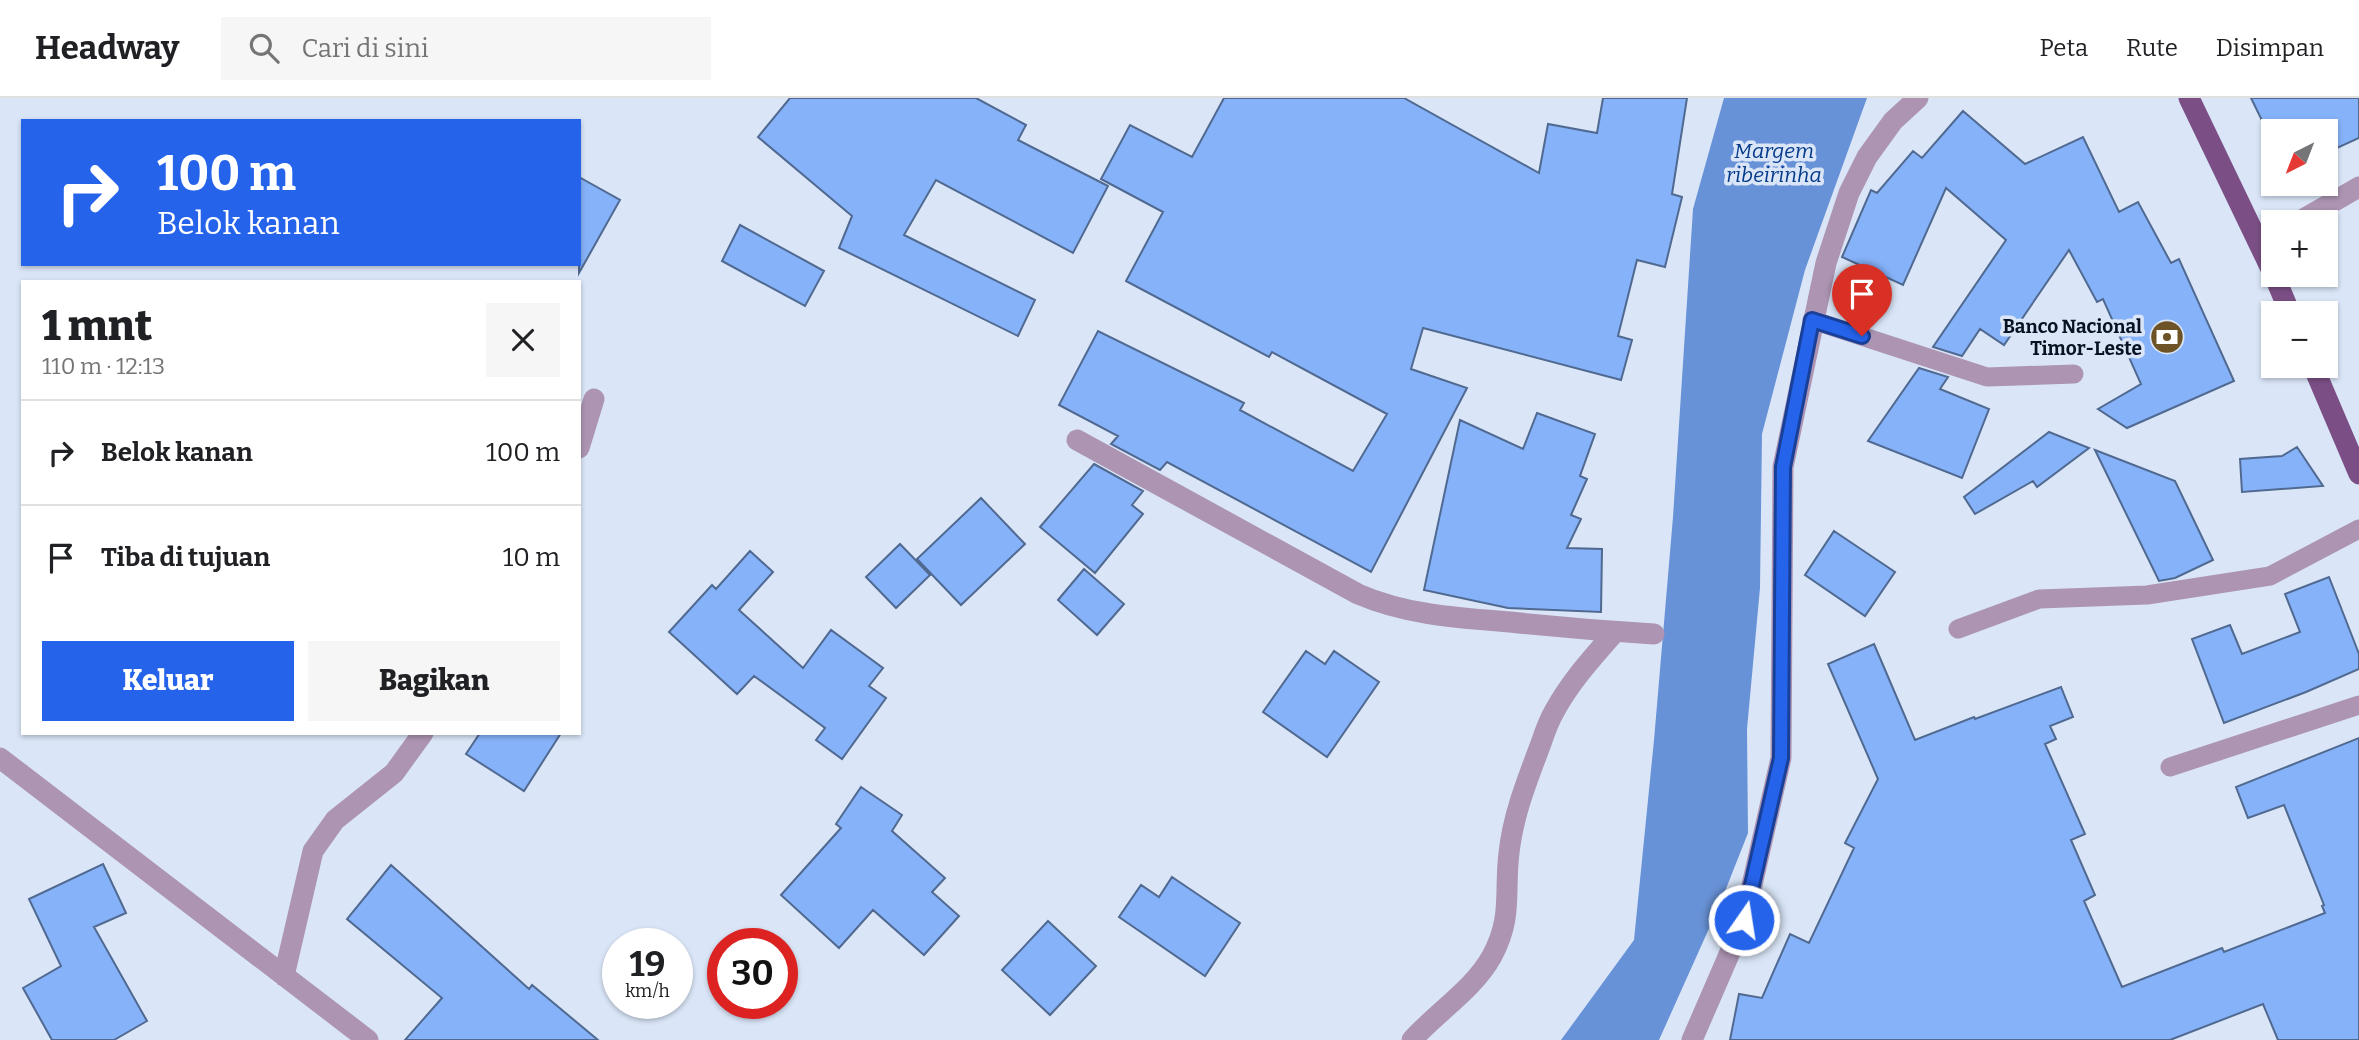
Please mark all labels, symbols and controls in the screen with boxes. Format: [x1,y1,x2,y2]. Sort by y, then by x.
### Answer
search box [221,17,711,80]
text: Headway [35,28,179,68]
icon: search [245,29,283,67]
text: Cari di sini [301,33,429,64]
text: Peta [2039,34,2088,62]
text: Rute [2126,34,2178,62]
text: Disimpan [2216,34,2324,62]
north arrow [2261,119,2338,196]
map controls [2261,119,2338,378]
water label: Margem ribeirinha [1726,138,1822,188]
text: 100 m [157,144,296,203]
icon: right [42,147,133,238]
text: Belok kanan [157,204,340,242]
button: + [2261,210,2338,287]
pin [1832,264,1892,336]
icon: arrive [1843,275,1881,313]
text: 1 mnt [42,301,152,351]
button: − [2261,301,2338,378]
button: close [486,303,560,377]
place label: Banco Nacional Timor-Leste [2003,315,2142,360]
bank icon: Banco Nacional Timor-Leste [2148,318,2186,356]
text: 110 m · 12:13 [42,352,165,380]
icon: right [42,434,80,472]
text: Belok kanan [101,437,253,468]
text: 100 m [486,437,560,468]
icon: arrive [42,539,80,577]
text: Tiba di tujuan [101,542,270,573]
text: 10 m [503,542,560,573]
button: Keluar [42,641,294,721]
button: Bagikan [308,641,560,721]
position arrow [1707,883,1781,957]
speed limit sign: 30 [707,928,798,1019]
text: 19 [630,943,665,985]
text: km/h [625,980,670,1002]

